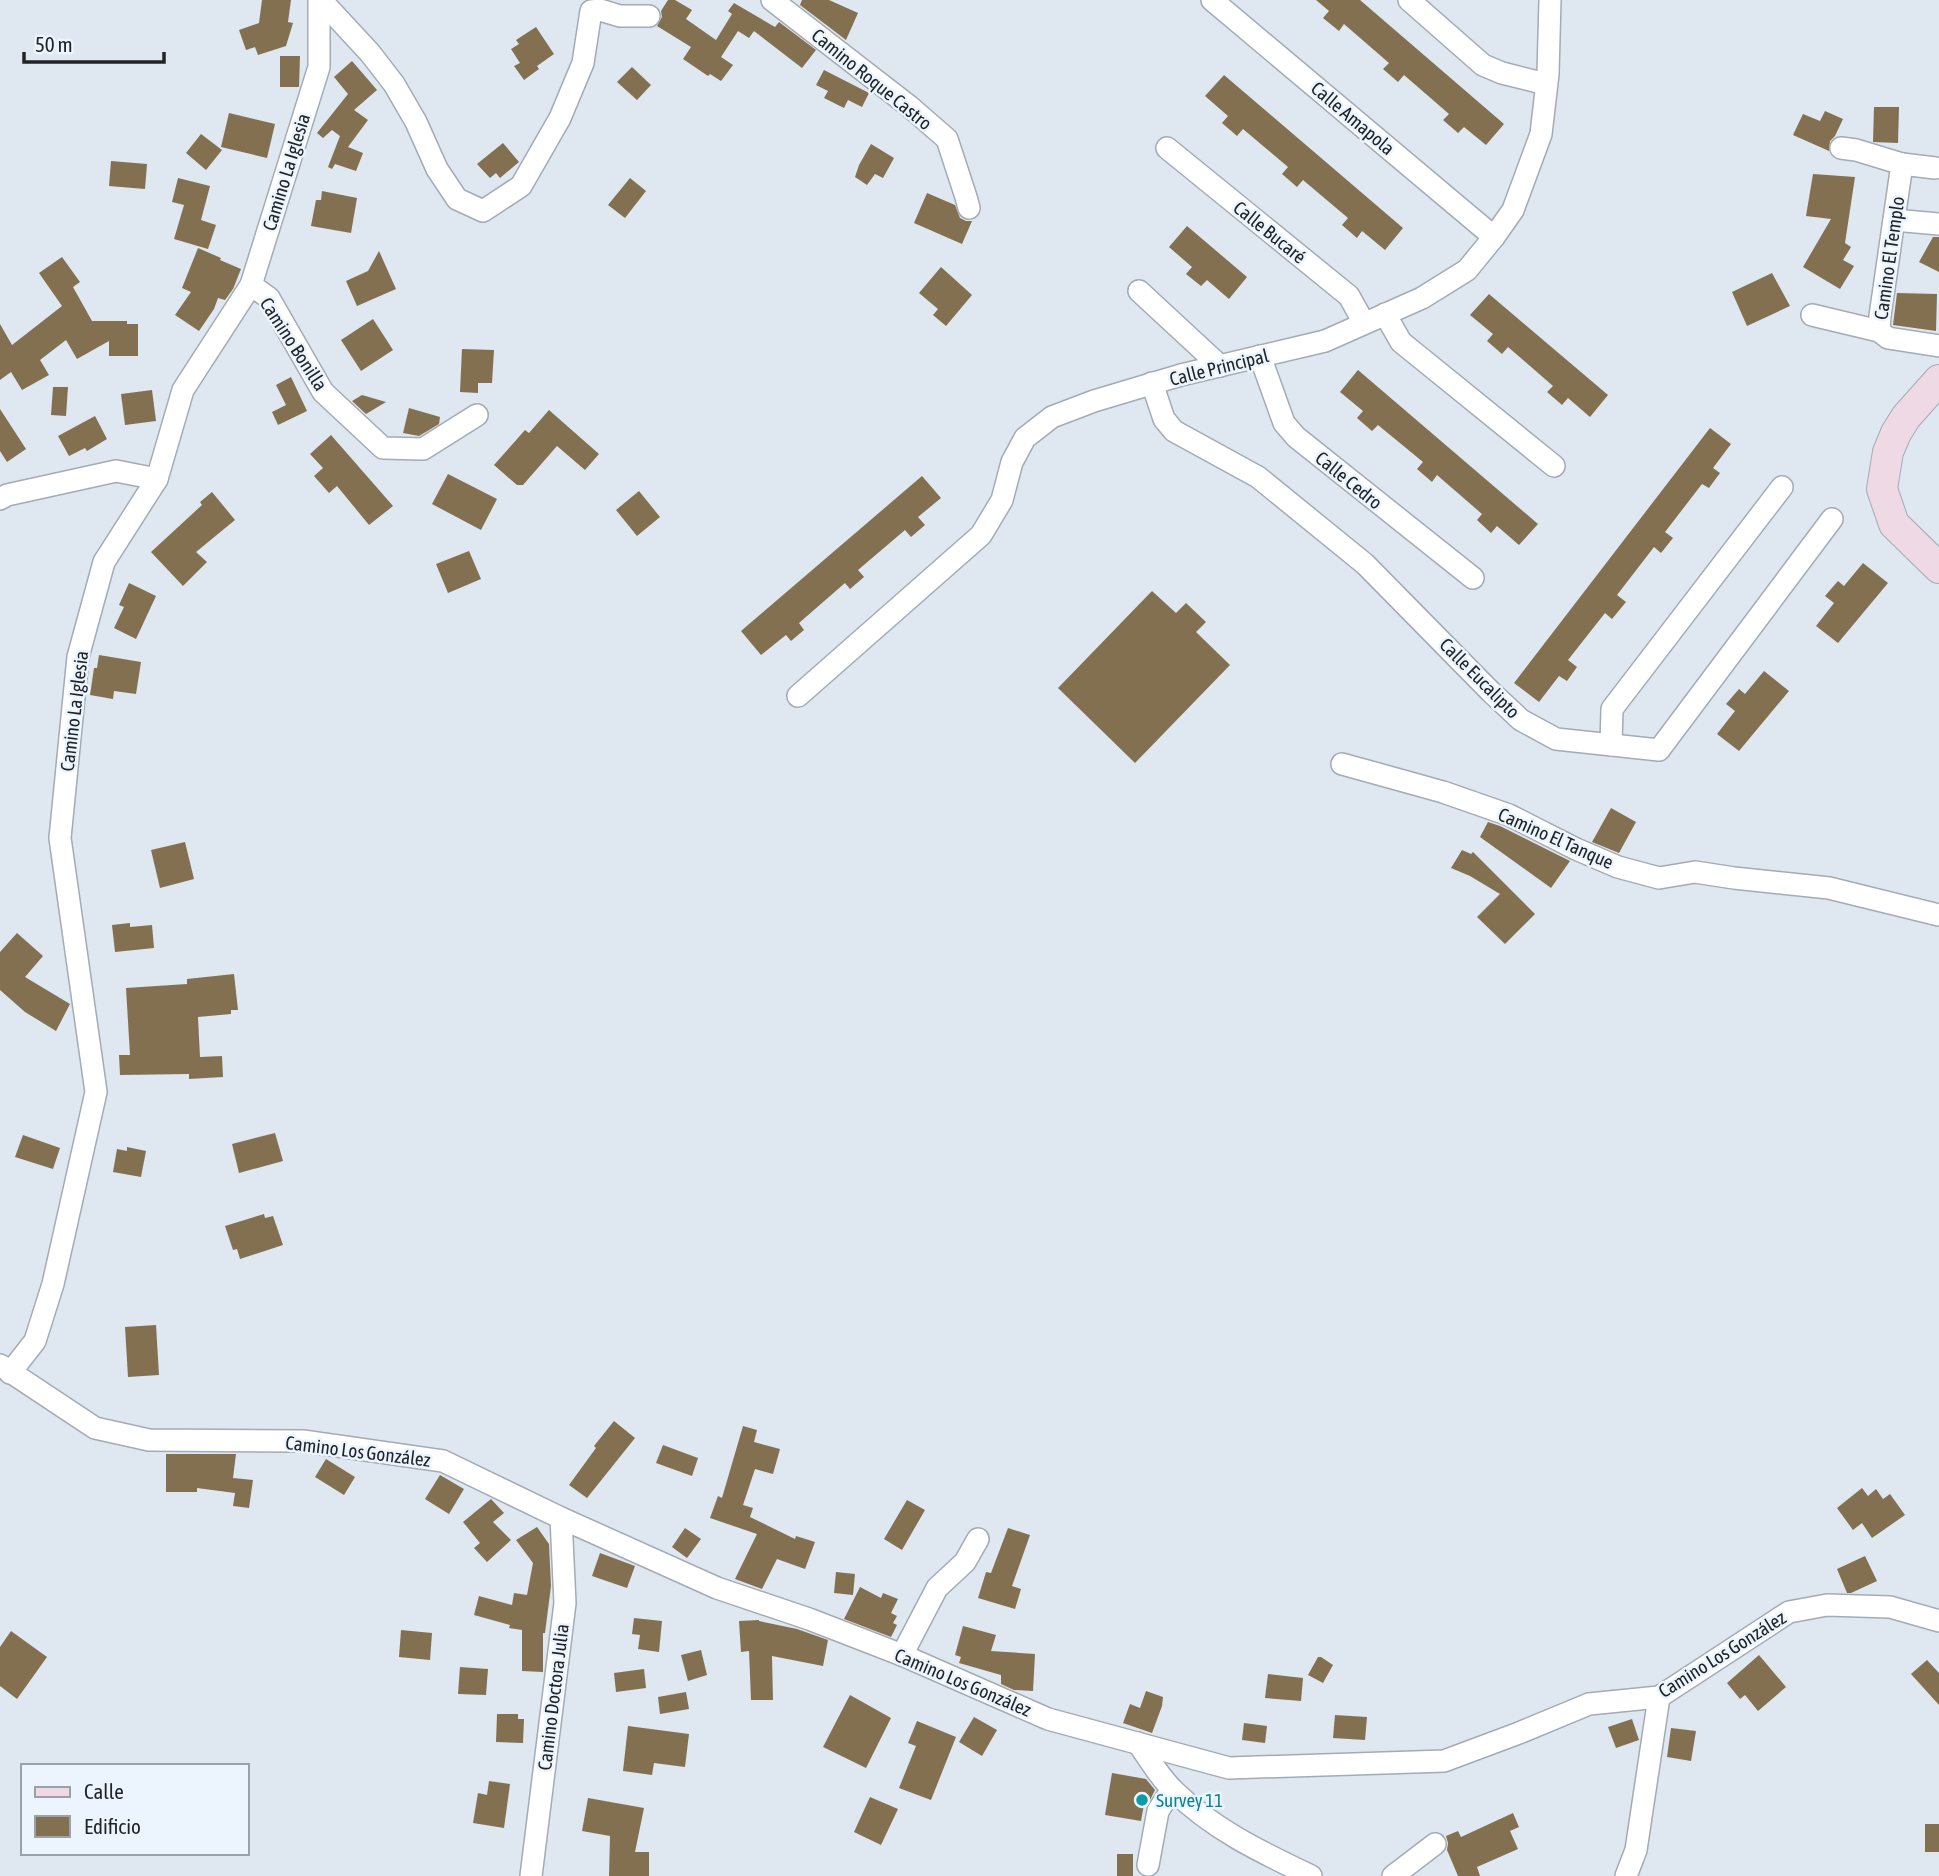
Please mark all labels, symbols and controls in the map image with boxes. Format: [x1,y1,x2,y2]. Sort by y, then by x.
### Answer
scale bar [24,21,164,65]
street label: Camino Roque Castro [808,24,937,134]
text: 50 m [35,32,73,56]
street label: Calle Amapola [1307,77,1399,159]
street label: Camino La Iglesia [258,111,314,233]
street label: Camino El Templo [1869,195,1909,321]
street label: Calle Bucaré [1229,196,1311,268]
street label: Camino Bonilla [256,293,332,395]
street label: Calle Principal [1167,344,1271,390]
street label: Calle Cedro [1311,447,1387,513]
street label: Calle Eucalipto [1435,633,1525,723]
street label: Camino La Iglesia [56,649,92,773]
street label: Camino El Tanque [1495,803,1617,873]
street label: Camino Los González [284,1431,432,1471]
street label: Camino Los González [1654,1606,1790,1702]
street label: Camino Doctora Julia [533,1623,573,1771]
street label: Camino Los González [892,1643,1035,1721]
legend [21,1764,248,1855]
text: Calle [84,1779,124,1803]
place label: Survey 11 [1156,1789,1223,1811]
marker: Survey 11 [1134,1792,1150,1808]
text: Edificio [84,1814,141,1838]

